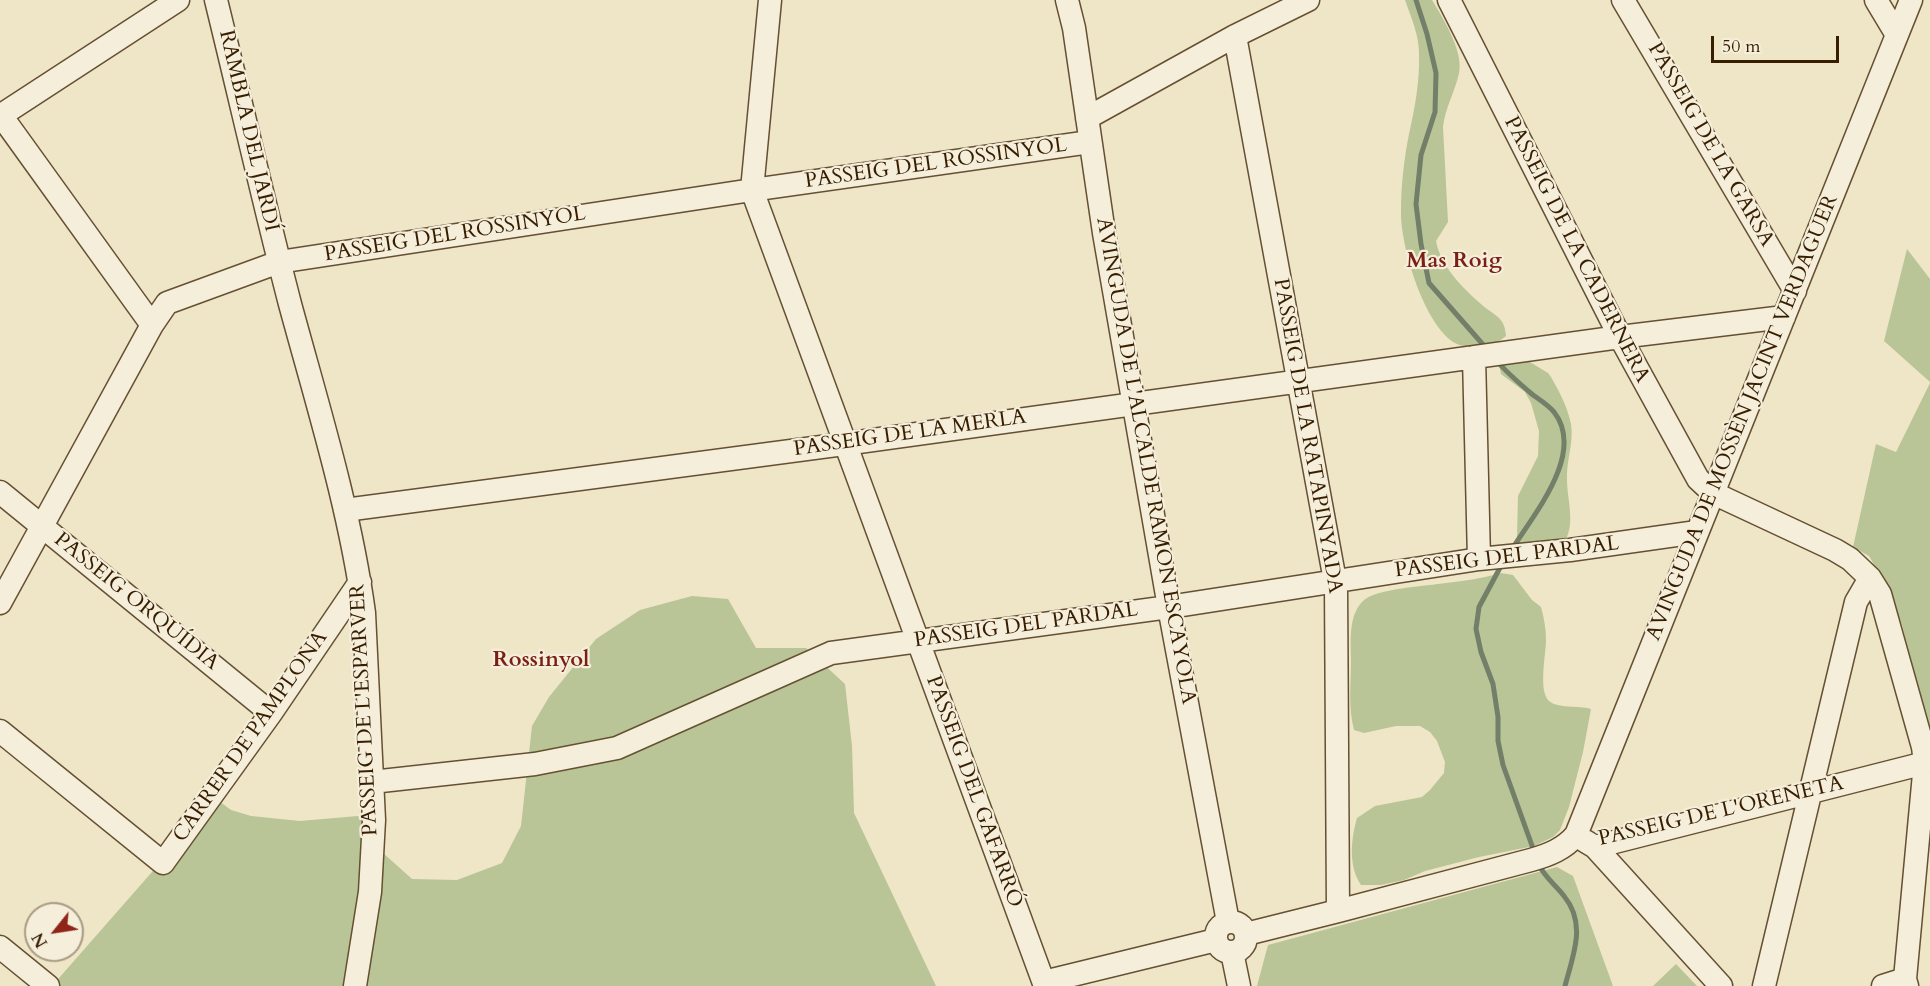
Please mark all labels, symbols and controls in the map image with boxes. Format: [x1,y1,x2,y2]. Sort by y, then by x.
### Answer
scale bar [1714,24,1842,62]
street label: RAMBLA DEL JARDÍ [213,28,283,234]
text: 50 m [1722,34,1761,59]
street label: PASSEIG DE LA GARSA [1641,39,1779,251]
street label: PASSEIG DE LA CADERNERA [1498,113,1654,387]
street label: PASSEIG DEL ROSSINYOL [803,133,1069,195]
street label: AVINGUDA DE MOSSÈN JACINT VERDAGUER [1642,191,1844,645]
street label: PASSEIG DEL ROSSINYOL [322,202,588,268]
street label: AVINGUDA DE L'ALCALDE RAMON ESCAYOLA [1090,216,1200,706]
district label: Mas Roig [1406,249,1502,275]
street label: PASSEIG DE LA RATAPINYADA [1267,276,1347,596]
street label: PASSEIG DE LA MERLA [792,405,1028,463]
street label: PASSEIG ORQUÍDIA [48,528,224,676]
street label: PASSEIG DEL PARDAL [1393,532,1621,584]
street label: PASSEIG DE L'ESPARVER [346,583,384,837]
street label: PASSEIG DEL PARDAL [912,598,1140,654]
street label: CARRER DE PAMPLONA [168,626,334,848]
district label: Rossinyol [493,648,589,674]
street label: PASSEIG DEL GAFARRÓ [920,672,1026,910]
street label: PASSEIG DE L'ORENETA [1596,772,1846,852]
north arrow [24,902,84,962]
text: N [27,928,53,952]

